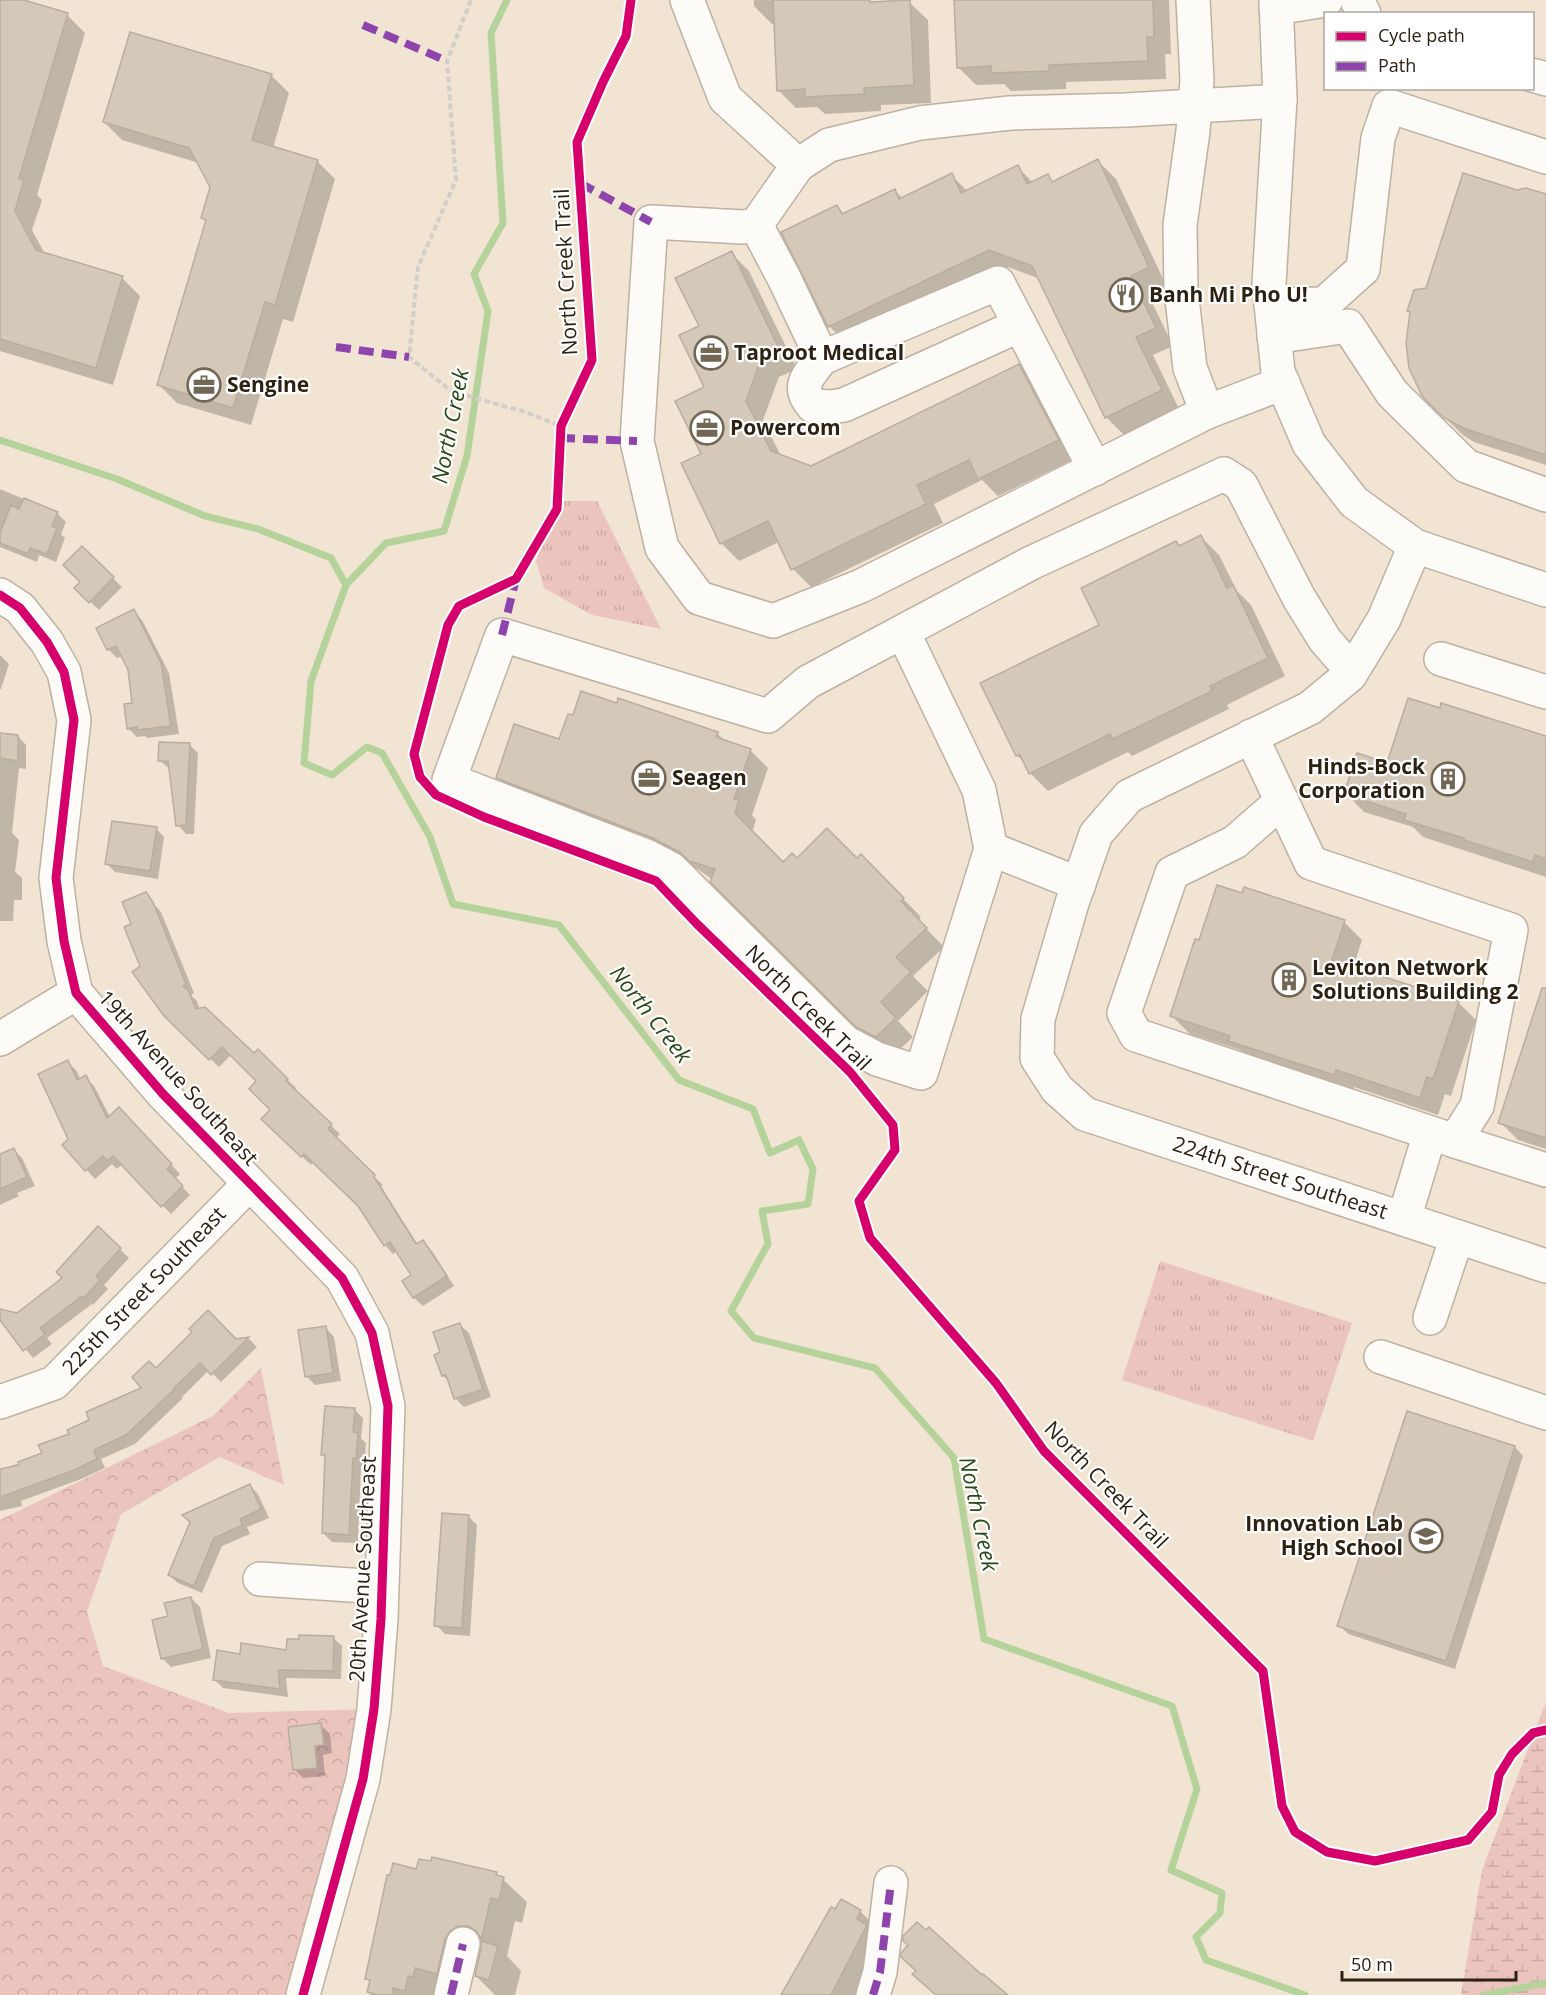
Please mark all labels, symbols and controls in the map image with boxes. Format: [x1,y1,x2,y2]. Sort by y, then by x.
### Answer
legend [1324,12,1534,90]
text: Cycle path [1378,23,1465,47]
text: Path [1378,53,1416,77]
street label: North Creek Trail [547,188,583,356]
restaurant icon: Banh Mi Pho U! [1108,277,1144,313]
place label: Banh Mi Pho U! [1149,280,1308,308]
office icon: Taproot Medical [693,335,729,371]
place label: Taproot Medical [734,338,904,366]
water label: North Creek [423,365,475,486]
office icon: Sengine [186,367,222,403]
place label: Sengine [227,370,309,398]
office icon: Powercom [689,410,725,446]
place label: Powercom [730,413,841,441]
place label: Hinds-Bock Corporation [1298,752,1426,804]
office icon: Seagen [631,760,667,796]
building icon: Hinds-Bock Corporation [1430,761,1466,797]
place label: Seagen [672,763,747,791]
street label: North Creek Trail [740,938,878,1076]
place label: Leviton Network Solutions Building 2 [1312,953,1519,1005]
water label: North Creek [604,958,700,1069]
building icon: Leviton Network Solutions Building 2 [1271,962,1307,998]
street label: 19th Avenue Southeast [92,984,265,1171]
street label: 224th Street Southeast [1169,1129,1391,1225]
street label: 225th Street Southeast [55,1200,231,1381]
street label: North Creek Trail [1039,1414,1175,1554]
water label: North Creek [953,1454,1007,1575]
street label: 20th Avenue Southeast [342,1455,382,1683]
place label: Innovation Lab High School [1245,1509,1403,1561]
school or university icon: Innovation Lab High School [1408,1518,1444,1554]
scale bar [1342,1944,1516,1982]
text: 50 m [1351,1952,1393,1976]

